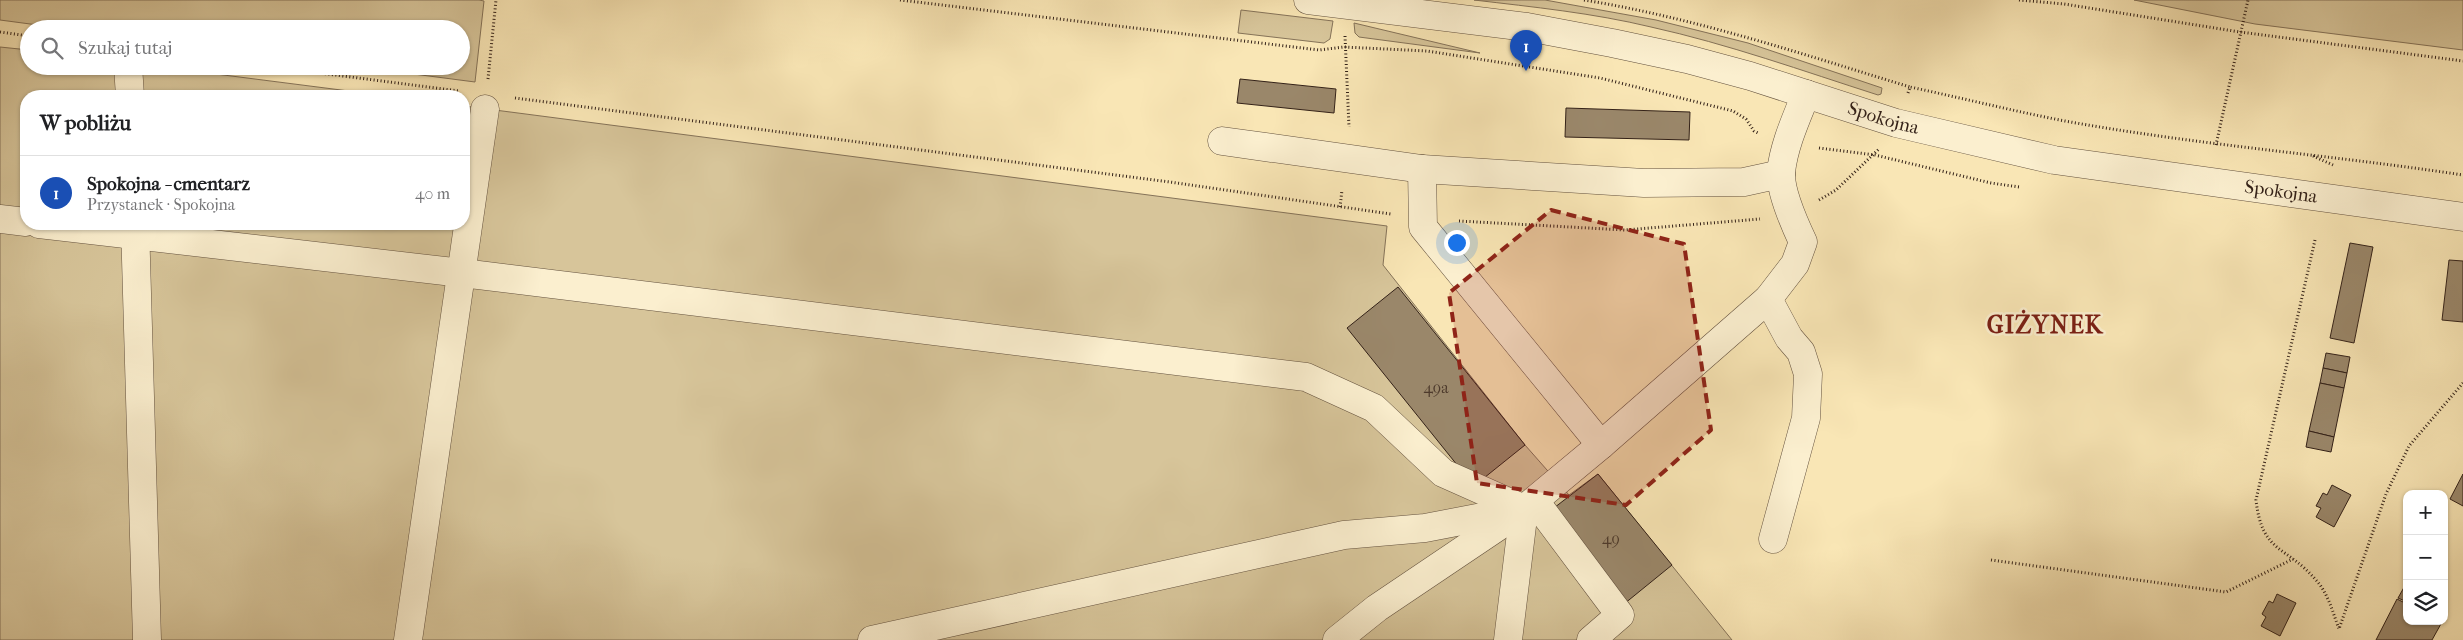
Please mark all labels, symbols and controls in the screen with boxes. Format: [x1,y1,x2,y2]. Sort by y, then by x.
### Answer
search box [20,20,470,75]
pin: 1 [1510,30,1542,71]
icon: search [38,34,66,62]
text: Szukaj tutaj [78,37,172,59]
street label: Spokojna [1845,97,1921,139]
text: W pobliżu [40,111,131,135]
text: Spokojna - cmentarz [87,173,250,195]
street label: Spokojna [2243,176,2319,208]
text: 1 [53,184,59,203]
text: 40 m [415,184,450,203]
text: Przystanek · Spokojna [87,195,235,214]
your location [1444,230,1470,256]
district label: GIŻYNEK [1987,309,2104,339]
house number: 49a [1423,378,1449,397]
map controls [2403,490,2448,625]
button: + [2403,490,2448,535]
house number: 49 [1602,529,1620,548]
button: − [2403,535,2448,580]
button: layers [2403,580,2448,625]

